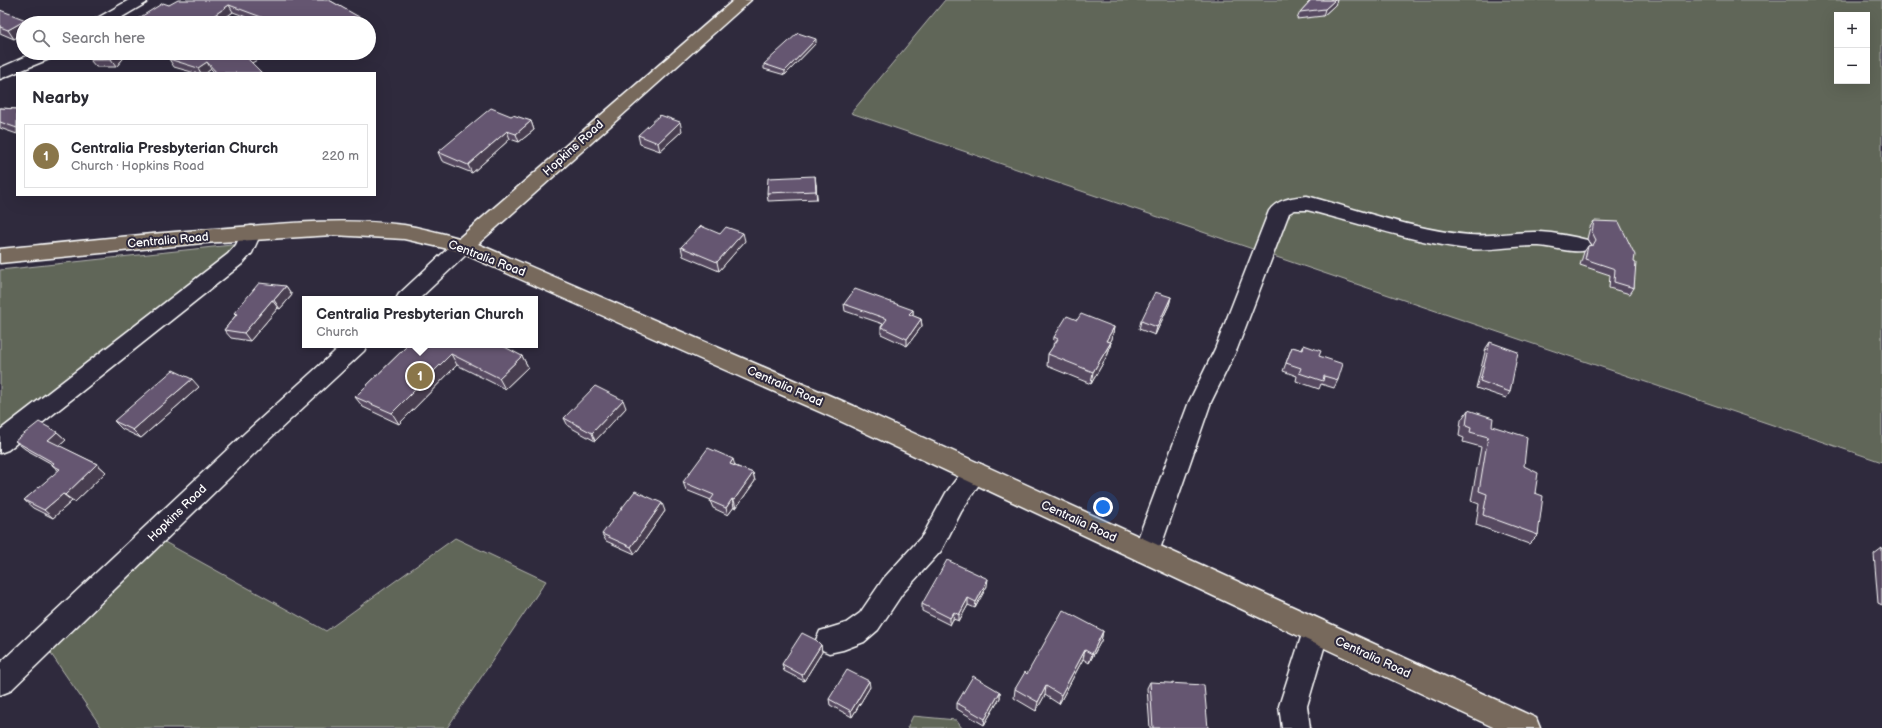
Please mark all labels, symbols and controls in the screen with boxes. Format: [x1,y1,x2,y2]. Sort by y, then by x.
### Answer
map controls [1834,12,1870,84]
button: + [1834,12,1870,48]
search box [16,16,376,60]
icon: search [30,27,52,49]
text: Search here [62,29,145,48]
button: − [1834,48,1870,84]
text: Nearby [32,88,89,108]
street label: Hopkins Road [540,117,607,179]
text: Centralia Presbyterian Church [71,139,278,158]
text: 1 [43,148,49,164]
text: 220 m [322,148,359,164]
text: Church · Hopkins Road [71,158,204,174]
street label: Centralia Road [127,229,209,252]
street label: Centralia Road [446,237,528,280]
popup [302,296,538,348]
text: Centralia Presbyterian Church [316,305,524,324]
text: Church [316,324,359,340]
pin: 1 [407,361,433,391]
street label: Centralia Road [745,363,825,410]
street label: Hopkins Road [145,481,210,545]
street label: Centralia Road [1039,497,1119,546]
your location [1093,497,1113,517]
street label: Centralia Road [1333,633,1413,682]

